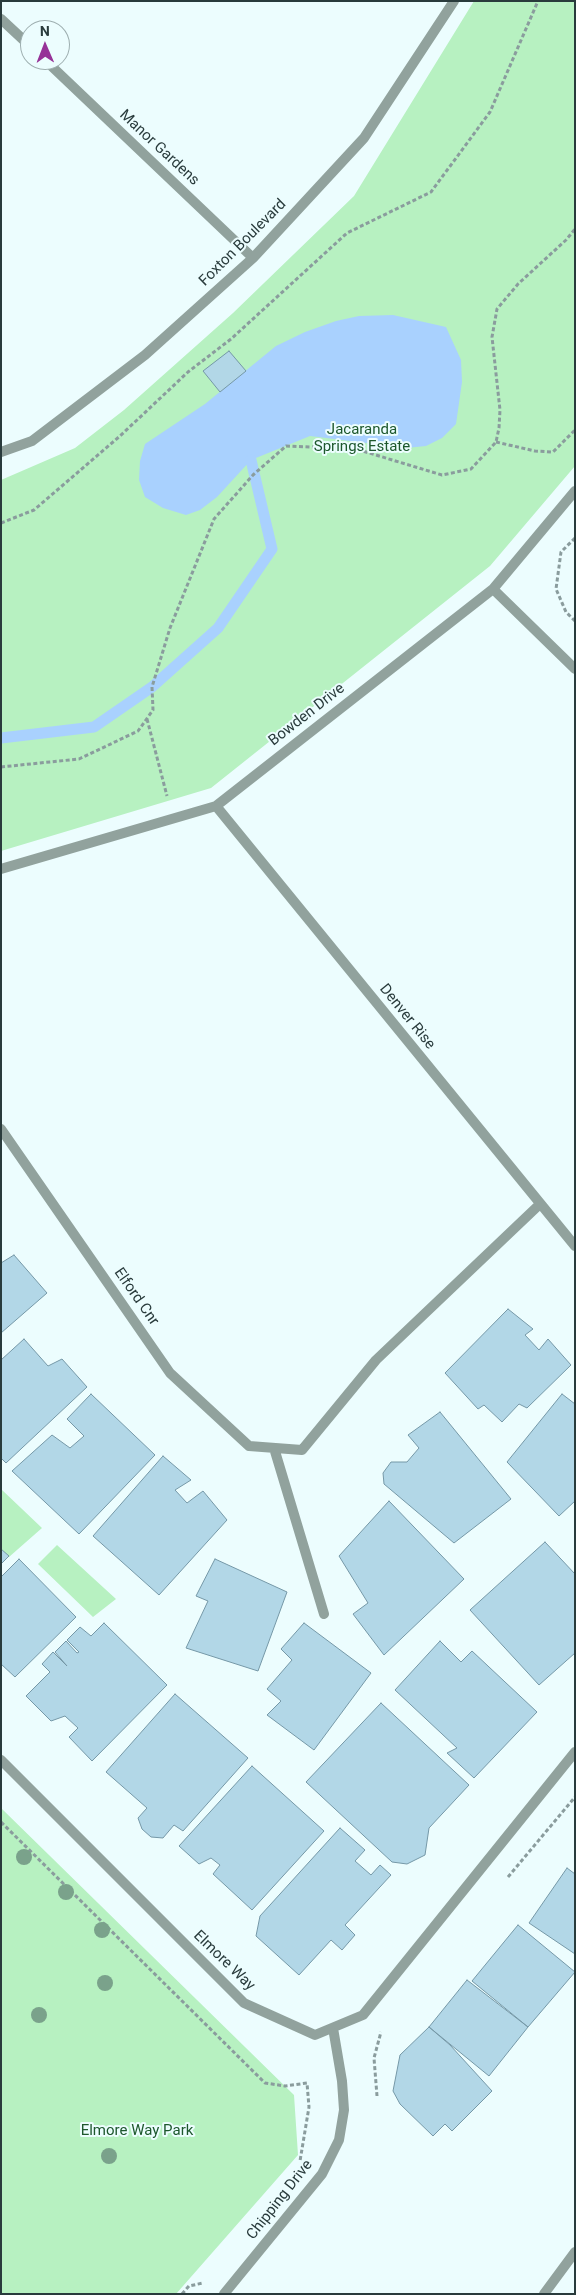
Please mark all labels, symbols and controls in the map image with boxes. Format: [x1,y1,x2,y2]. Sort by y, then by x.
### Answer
north arrow [20,20,70,70]
text: N [40,23,50,39]
street label: Manor Gardens [115,106,203,190]
street label: Foxton Boulevard [196,196,290,290]
park label: Jacaranda Springs Estate [314,421,410,456]
street label: Bowden Drive [265,680,349,750]
street label: Denver Rise [375,981,439,1053]
street label: Elford Cnr [110,1265,162,1329]
street label: Elmore Way [189,1927,259,1995]
park label: Elmore Way Park [81,2122,193,2140]
street label: Chipping Drive [243,2157,317,2243]

